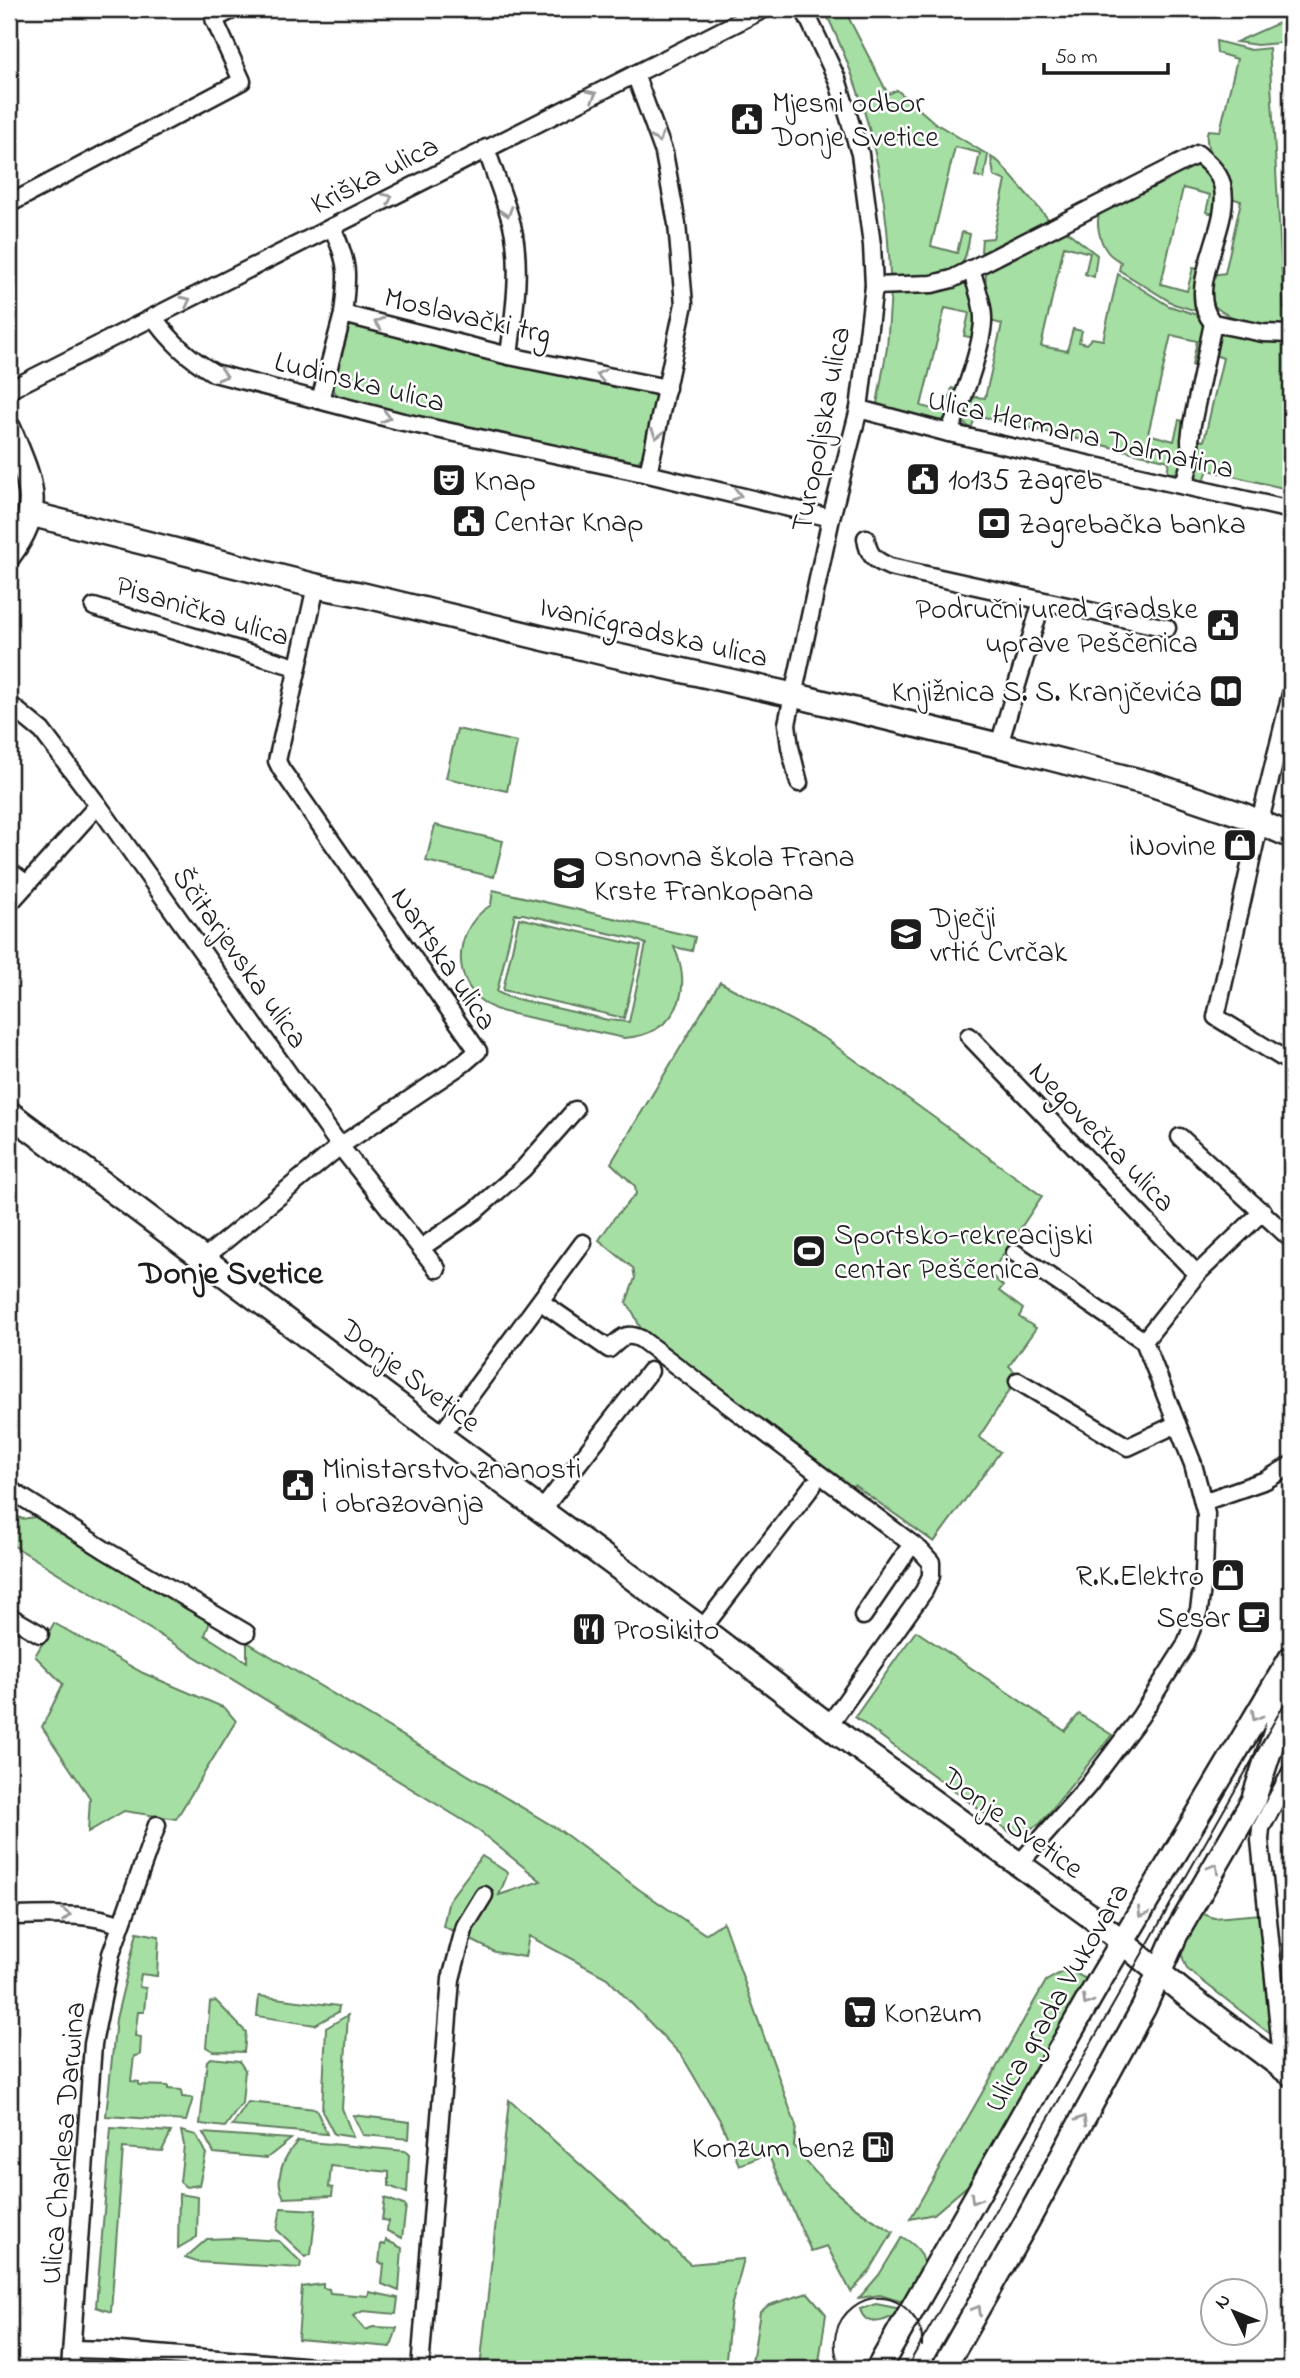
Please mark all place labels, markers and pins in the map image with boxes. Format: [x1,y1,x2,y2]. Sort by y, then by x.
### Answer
place label: Mjesni odbor Donje Svetice [771,83,939,161]
public building icon: Mjesni odbor Donje Svetice [728,100,766,138]
public building icon: 10135 Zagreb [904,460,942,498]
place label: 10135 Zagreb [948,460,1103,504]
theatre icon: Knap [430,461,468,499]
place label: Knap [474,461,536,505]
public building icon: Centar Knap [450,502,488,540]
place label: Centar Knap [494,502,644,546]
bank icon: Zagrebačka banka [975,504,1013,542]
place label: Zagrebačka banka [1018,504,1246,548]
place label: Područni ured Gradske uprave Peščenica [915,589,1199,667]
public building icon: Područni ured Gradske uprave Peščenica [1204,606,1242,644]
place label: Knjižnica S. S. Kranjčevića [892,672,1202,716]
library icon: Knjižnica S. S. Kranjčevića [1207,672,1245,710]
place label: iNovine [1130,826,1217,870]
shop icon: iNovine [1221,826,1259,864]
place label: Osnovna škola Frana Krste Frankopana [594,837,855,915]
school or university icon: Osnovna škola Frana Krste Frankopana [550,854,588,892]
place label: Dječji vrtić Cvrčak [929,898,1068,976]
school or university icon: Dječji vrtić Cvrčak [887,915,925,953]
place label: Sportsko-rekreacijski centar Peščenica [834,1215,1093,1293]
sports icon: Sportsko-rekreacijski centar Peščenica [790,1232,828,1270]
place label: Ministarstvo znanosti i obrazovanja [322,1449,581,1527]
public building icon: Ministarstvo znanosti i obrazovanja [279,1466,317,1504]
place label: R.K.Elektro [1076,1556,1204,1600]
shop icon: R.K.Elektro [1209,1556,1247,1594]
place label: Sesar [1157,1598,1231,1642]
cafe icon: Sesar [1235,1598,1273,1636]
restaurant icon: Prosikito [570,1610,608,1648]
place label: Prosikito [614,1610,719,1654]
supermarket icon: Konzum [841,1993,879,2031]
place label: Konzum [884,1993,982,2037]
place label: Konzum benz [692,2128,854,2172]
fuel station icon: Konzum benz [859,2128,897,2166]

